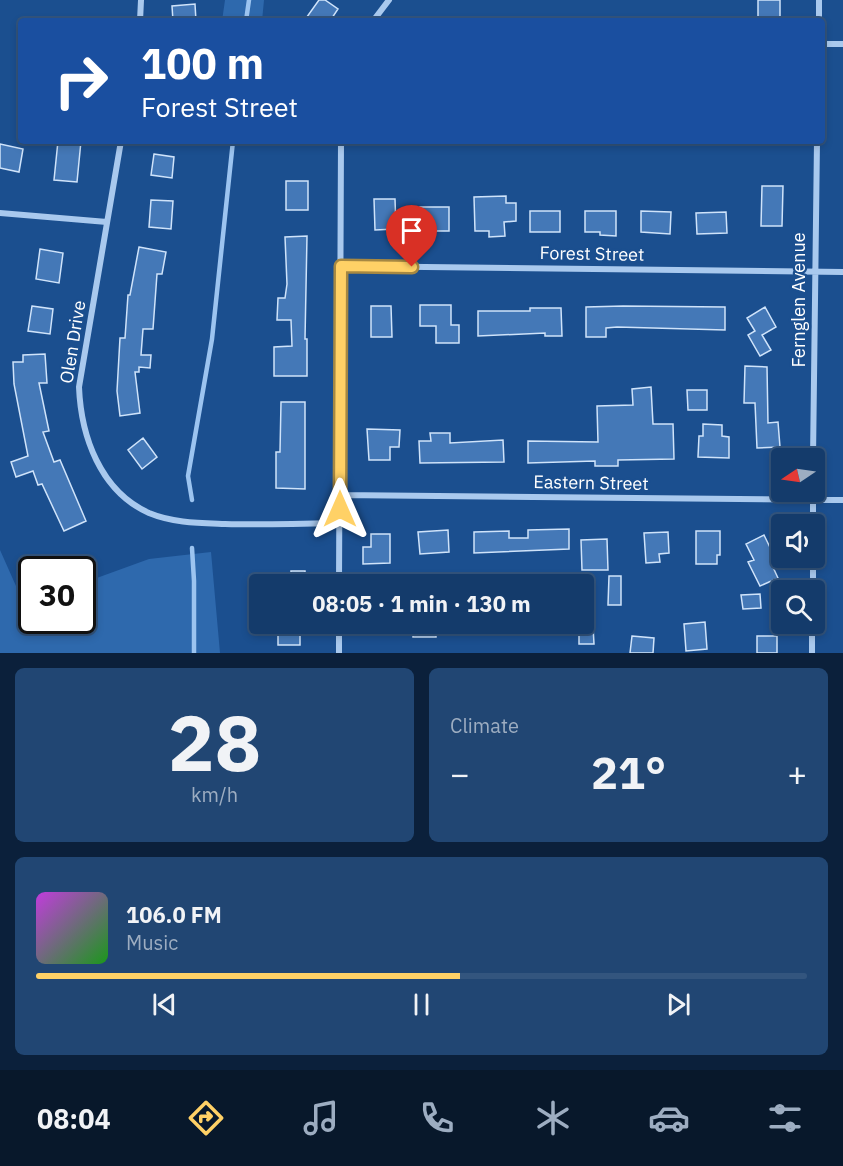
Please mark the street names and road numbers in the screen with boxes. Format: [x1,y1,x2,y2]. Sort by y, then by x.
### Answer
street label: Fernglen Avenue [787,232,810,368]
street label: Forest Street [539,241,645,266]
street label: Olen Drive [55,299,90,385]
street label: Eastern Street [533,470,649,495]

